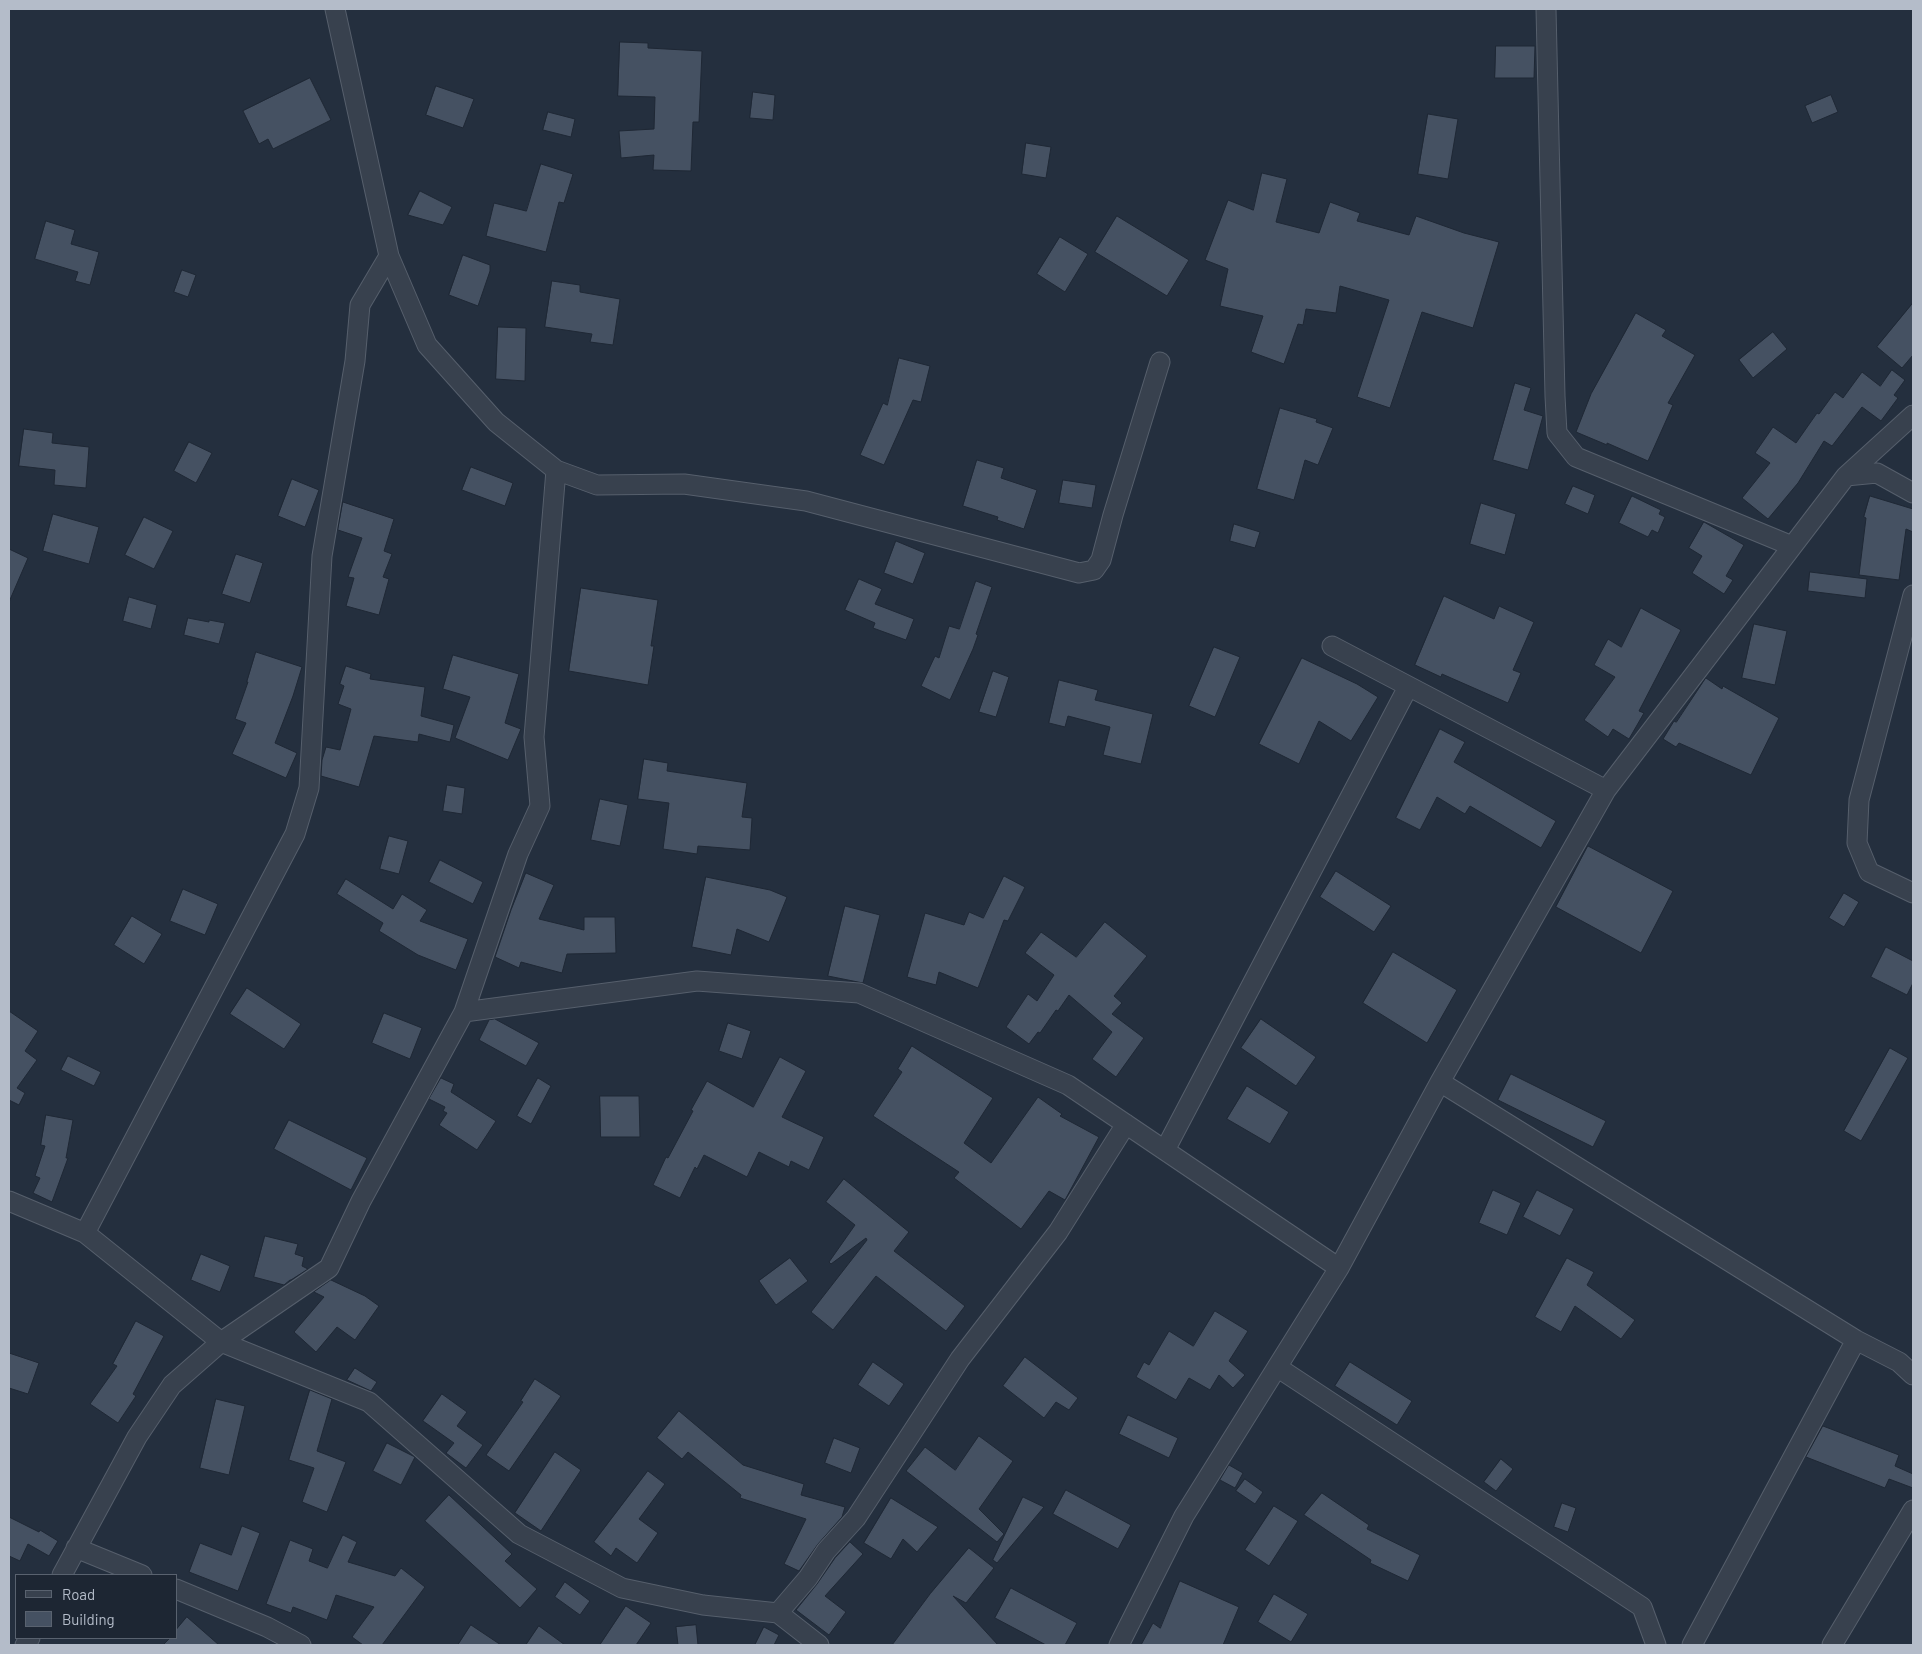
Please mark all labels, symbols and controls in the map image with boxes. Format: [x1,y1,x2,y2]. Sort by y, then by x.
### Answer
legend [15,1574,178,1639]
text: Road [62,1585,95,1603]
text: Building [62,1610,115,1628]

